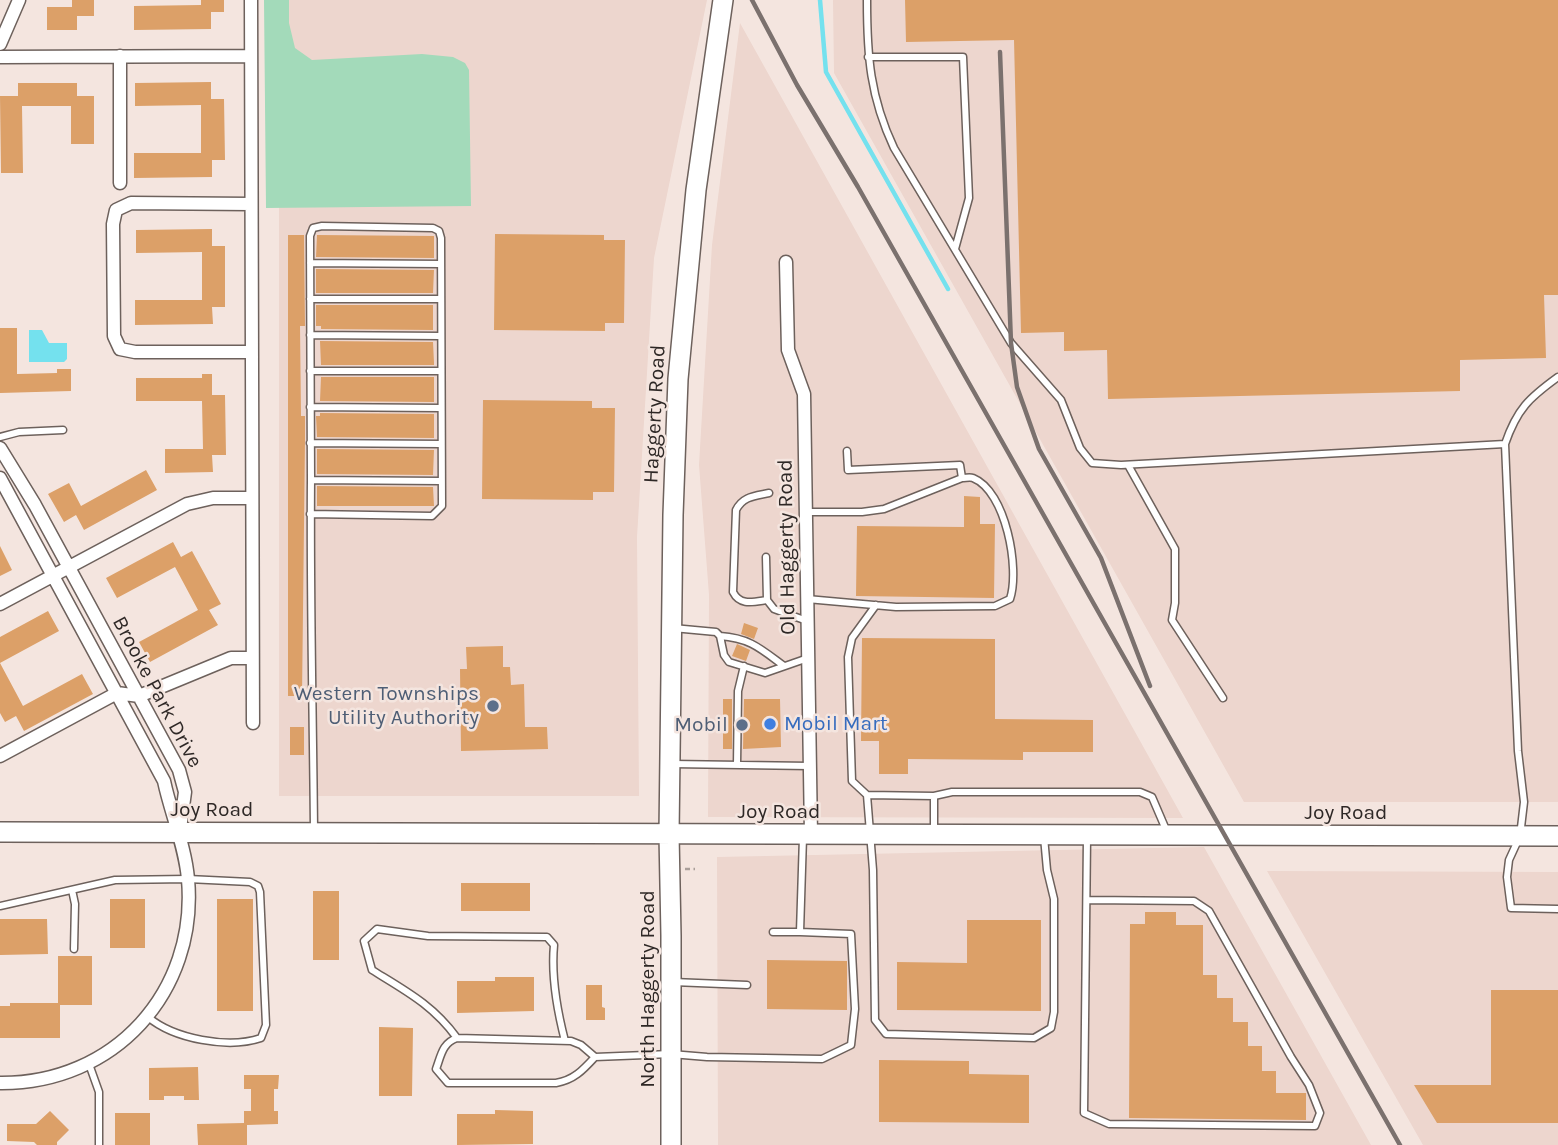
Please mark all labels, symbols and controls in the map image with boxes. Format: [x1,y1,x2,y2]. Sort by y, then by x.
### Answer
street label: Haggerty Road [639,344,671,484]
street label: Old Haggerty Road [773,459,801,635]
street label: Brooke Park Drive [106,612,208,772]
place label: Western Townships Utility Authority [294,681,479,731]
marker: Western Townships Utility Authority [485,698,501,714]
place label: Mobil Mart [784,711,888,737]
place label: Mobil [674,712,728,738]
marker: Mobil Mart [762,716,778,732]
marker: Mobil [734,717,750,733]
street label: Joy Road [170,797,254,823]
street label: Joy Road [737,799,821,825]
street label: Joy Road [1304,800,1388,826]
street label: North Haggerty Road [635,890,661,1088]

